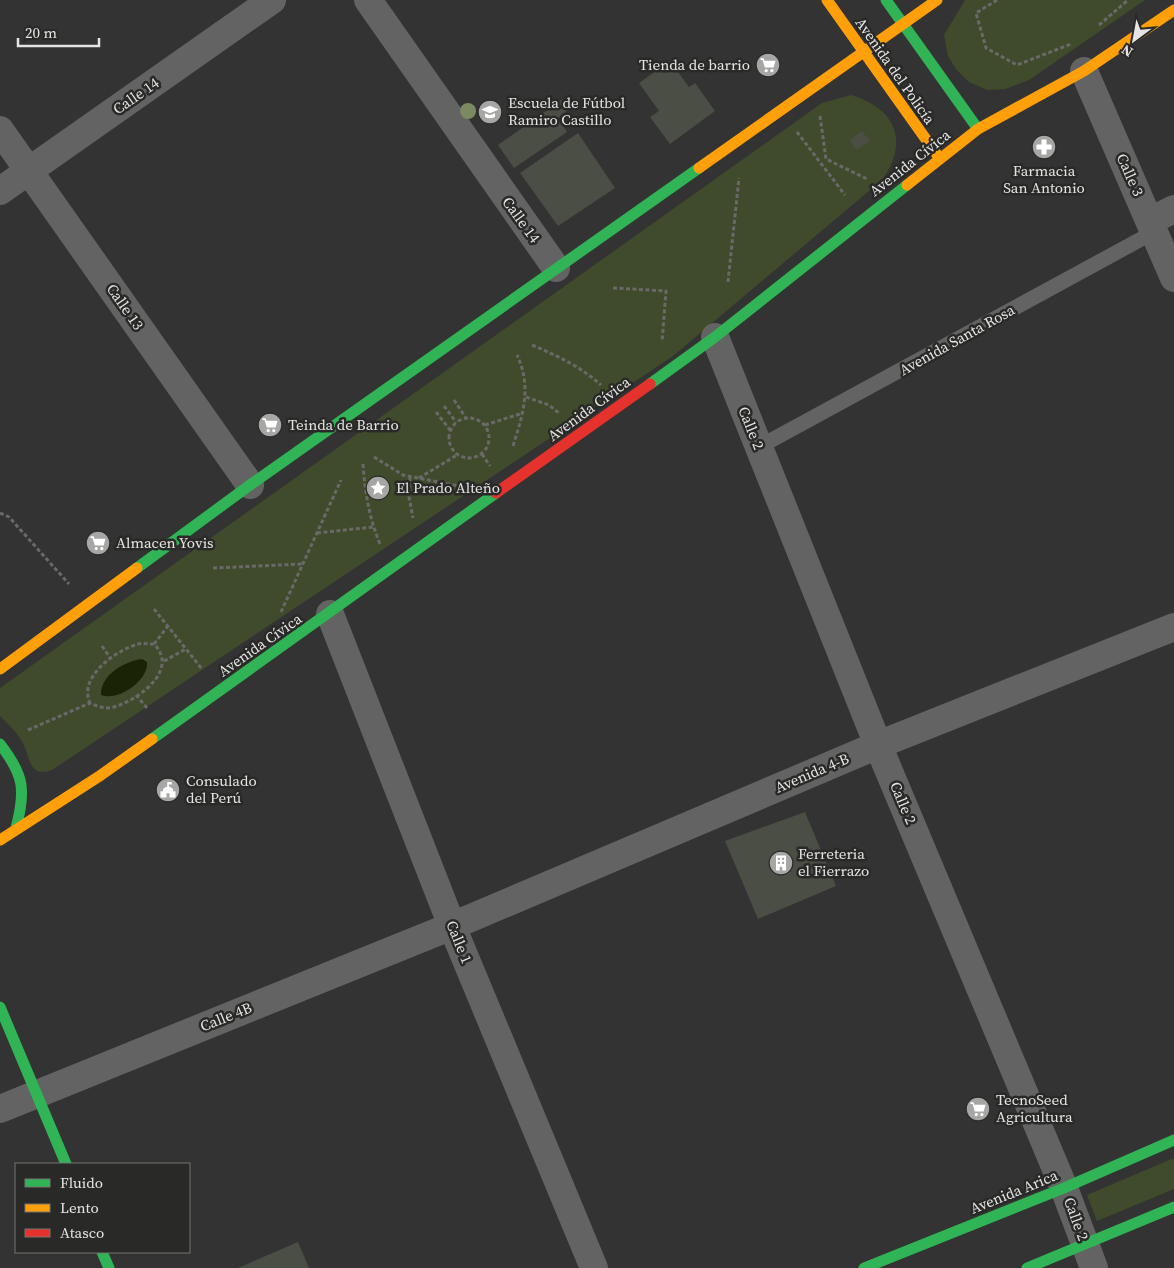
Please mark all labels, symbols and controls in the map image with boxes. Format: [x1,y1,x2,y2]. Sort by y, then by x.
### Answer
street label: Avenida del Policía [851,13,940,129]
scale bar [18,15,99,47]
north arrow [1109,15,1159,65]
text: 20 m [25,22,57,43]
text: N [1117,40,1137,62]
supermarket icon: Tienda de barrio [755,52,781,78]
place label: Tienda de barrio [639,54,750,75]
street label: Calle 14 [108,72,164,119]
place label: Escuela de Fútbol Ramiro Castillo [508,92,626,130]
school or university icon: Escuela de Fútbol Ramiro Castillo [477,99,503,125]
street label: Avenida Cívica [865,124,955,201]
pharmacy icon: Farmacia San Antonio [1031,134,1057,160]
street label: Calle 3 [1112,150,1149,199]
place label: Farmacia San Antonio [1003,160,1085,198]
street label: Calle 14 [498,192,546,247]
street label: Calle 13 [102,279,149,334]
street label: Avenida Santa Rosa [895,299,1019,380]
street label: Avenida Cívica [543,371,635,446]
street label: Calle 2 [733,403,770,452]
supermarket icon: Teinda de Barrio [257,412,283,438]
place label: Teinda de Barrio [288,414,399,435]
place icon: El Prado Alteño [365,475,391,501]
place label: El Prado Alteño [396,477,500,498]
supermarket icon: Almacen Yovis [85,530,111,556]
place label: Almacen Yovis [116,532,214,553]
street label: Avenida Cívica [214,608,306,681]
street label: Avenida 4-B [772,748,852,798]
place label: Consulado del Perú [186,770,257,808]
public building icon: Consulado del Perú [155,777,181,803]
street label: Calle 2 [885,778,922,827]
place label: Ferreteria el Fierrazo [798,843,869,881]
building icon: Ferreteria el Fierrazo [768,850,794,876]
street label: Calle 1 [441,917,478,966]
street label: Calle 4B [197,997,255,1036]
place label: TecnoSeed Agricultura [996,1089,1073,1127]
supermarket icon: TecnoSeed Agricultura [965,1096,991,1122]
legend [15,1163,190,1253]
street label: Avenida Arica [967,1164,1061,1219]
text: Fluido [60,1172,103,1193]
street label: Calle 2 [1059,1194,1094,1243]
text: Lento [60,1197,99,1218]
text: Atasco [60,1222,104,1243]

